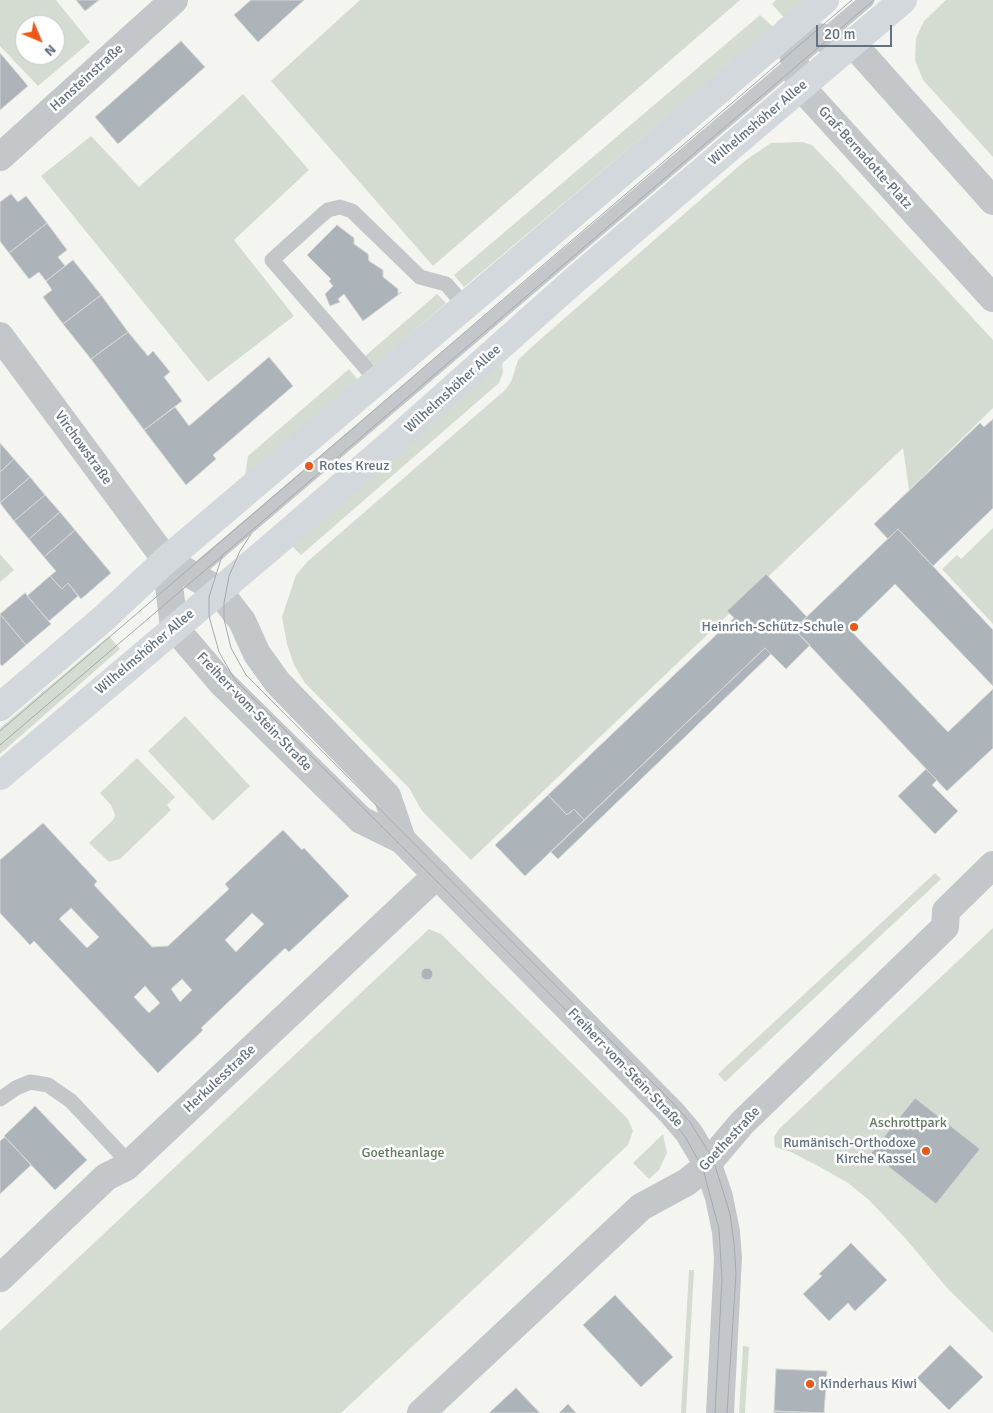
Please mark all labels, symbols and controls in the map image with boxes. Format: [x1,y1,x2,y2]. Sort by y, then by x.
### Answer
north arrow [15,15,65,65]
scale bar [818,15,894,47]
text: 20 m [824,25,855,43]
text: N [41,41,60,60]
street label: Hansteinstraße [47,41,127,115]
street label: Wilhelmshöher Allee [705,77,811,169]
street label: Graf-Bernadotte-Platz [814,103,916,213]
street label: Wilhelmshöher Allee [401,341,505,437]
street label: Virchowstraße [51,408,115,488]
place label: Rotes Kreuz [319,458,390,474]
marker: Rotes Kreuz [303,460,315,472]
street label: Wilhelmshöher Allee [92,606,198,698]
place label: Heinrich-Schütz-Schule [701,619,844,635]
marker: Heinrich-Schütz-Schule [848,621,860,633]
street label: Freiherr-vom-Stein-Straße [193,649,315,775]
street label: Freiherr-vom-Stein-Straße [564,1005,686,1131]
street label: Herkulesstraße [181,1041,259,1117]
street label: Goethestraße [696,1103,764,1175]
park label: Aschrottpark [869,1115,947,1131]
place label: Rumänisch-Orthodoxe Kirche Kassel [783,1135,916,1168]
park label: Goetheanlage [361,1145,445,1161]
marker: Rumänisch-Orthodoxe Kirche Kassel [920,1145,932,1157]
place label: Kinderhaus Kiwi [820,1376,917,1392]
marker: Kinderhaus Kiwi [804,1378,816,1390]

